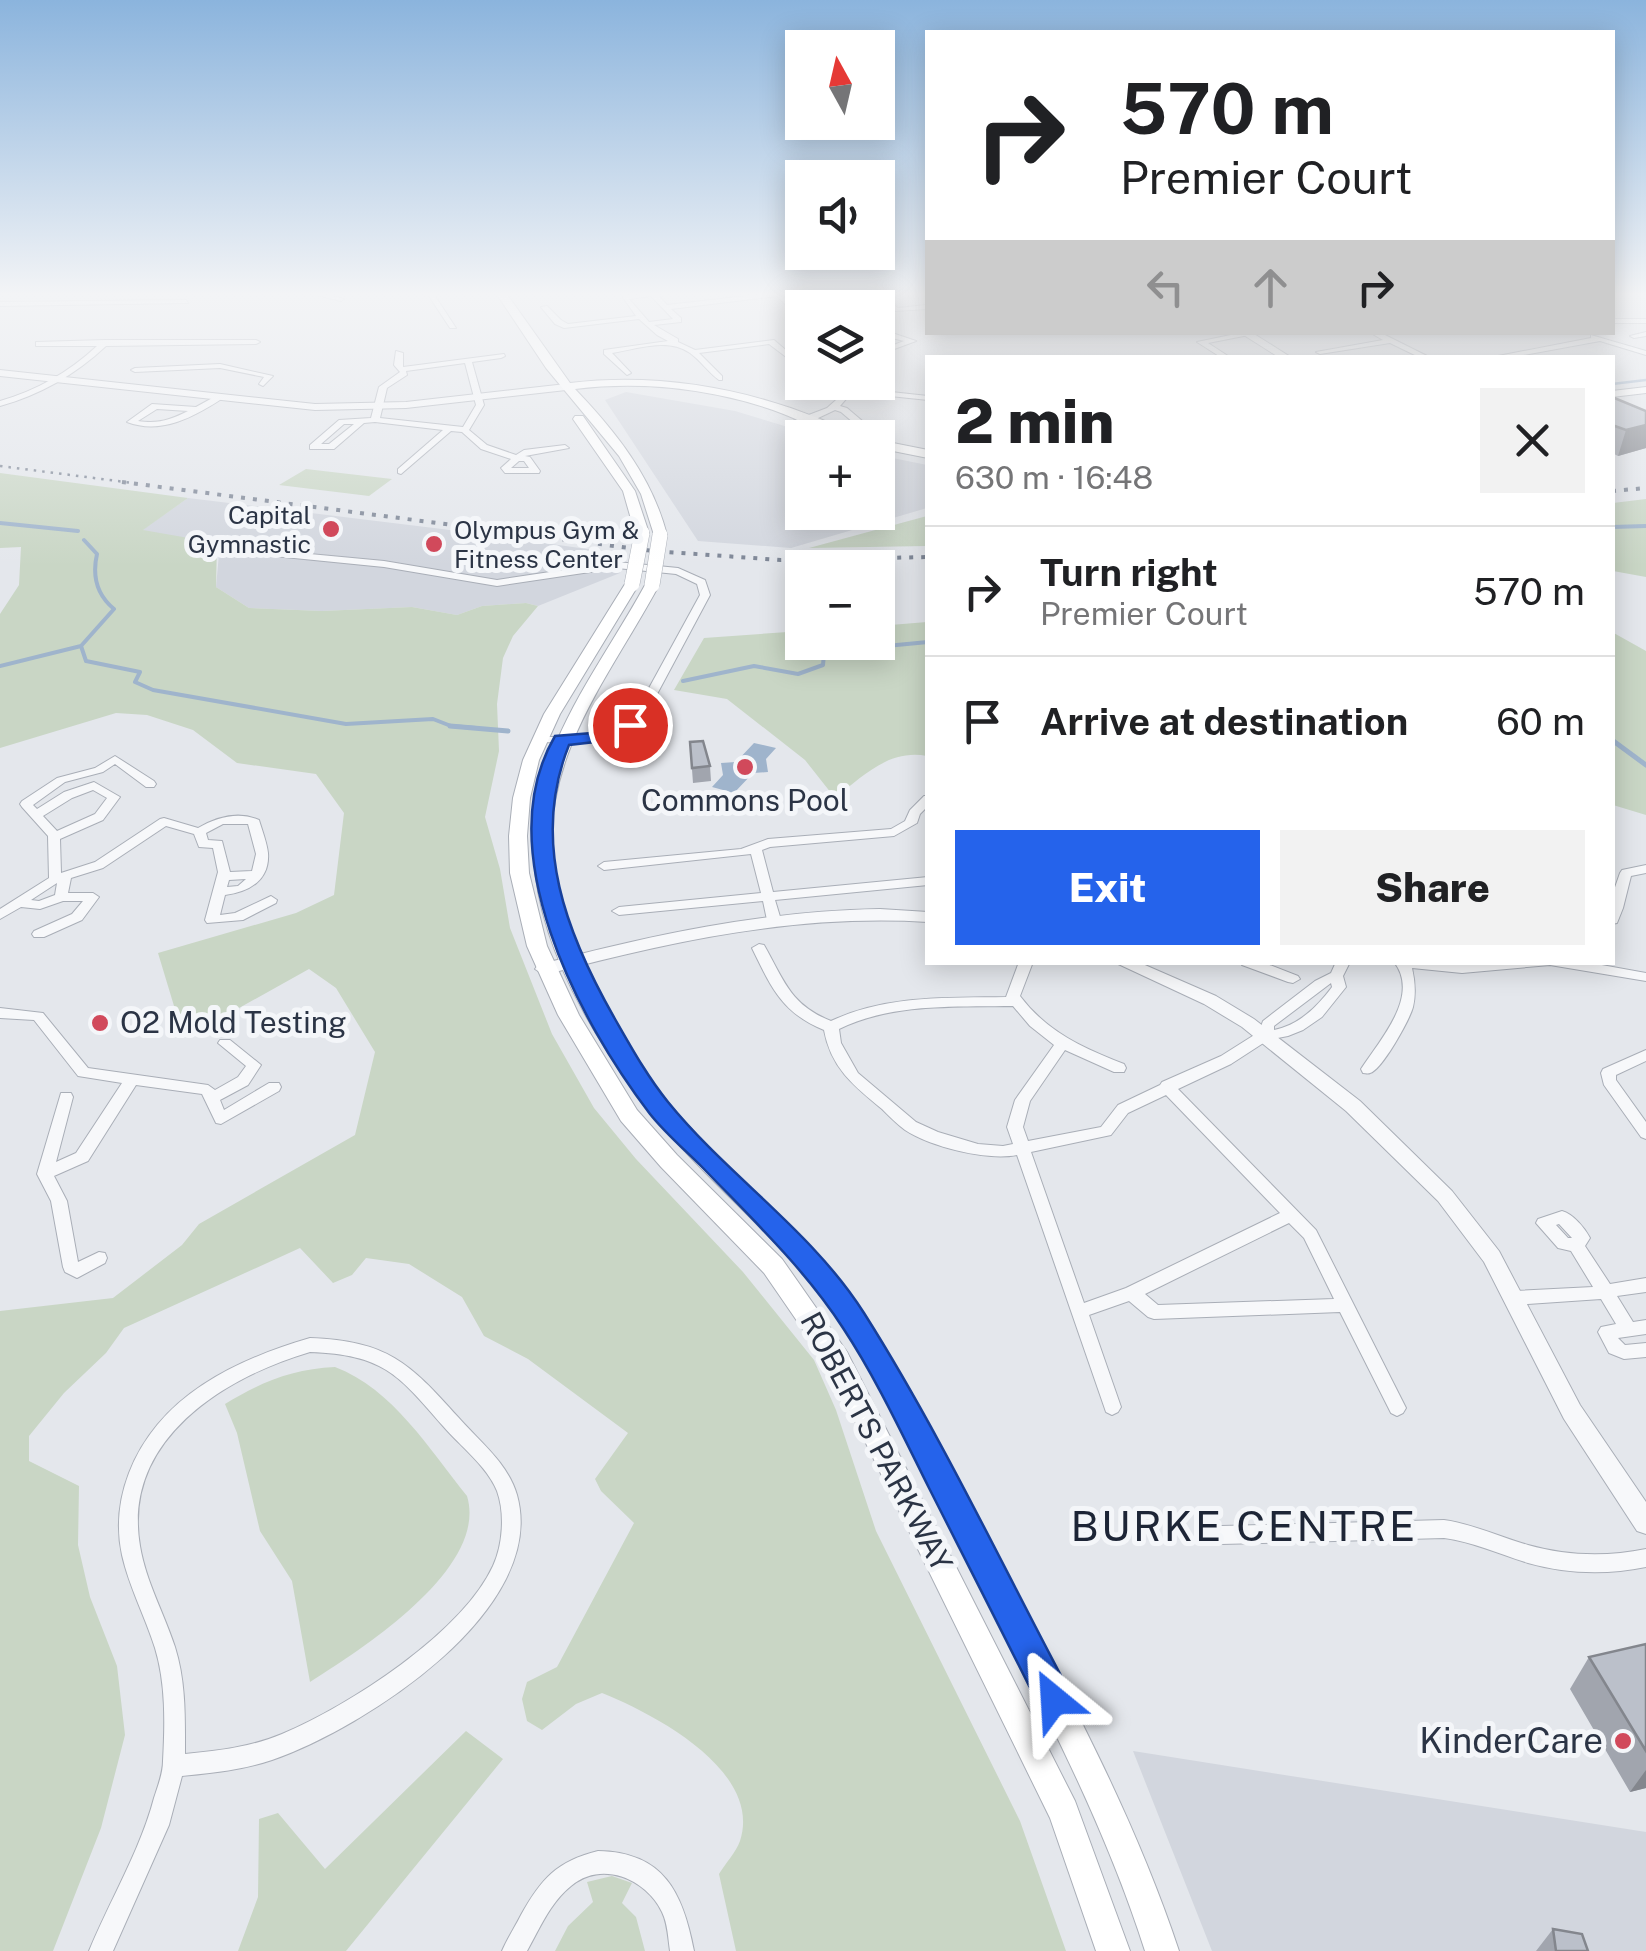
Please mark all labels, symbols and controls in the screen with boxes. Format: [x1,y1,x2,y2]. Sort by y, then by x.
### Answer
north arrow [785,30,895,140]
map controls [785,30,895,660]
text: 570 m [1120,67,1334,150]
icon: right [955,70,1085,200]
text: Premier Court [1120,151,1413,204]
button: sound [785,160,895,270]
icon: left [1138,260,1193,315]
icon: ahead [1243,260,1298,315]
icon: right [1348,260,1403,315]
button: layers [785,290,895,400]
text: 2 min [955,386,1114,457]
button: close [1480,388,1585,493]
button: + [785,420,895,530]
text: 630 m · 16:48 [955,459,1153,496]
place label: Capital Gymnastic [188,500,311,559]
place label: Olympus Gym & Fitness Center [454,515,639,574]
marker: Capital Gymnastic [320,518,342,540]
marker: Olympus Gym & Fitness Center [423,533,445,555]
button: − [785,550,895,660]
text: Turn right [1040,550,1218,595]
icon: right [955,564,1010,619]
text: 570 m [1473,569,1585,614]
text: Premier Court [1040,595,1248,632]
pin [588,683,673,768]
icon: arrive [955,694,1010,749]
icon: arrive [603,698,658,753]
text: Arrive at destination [1040,699,1408,744]
text: 60 m [1496,699,1585,744]
marker: Commons Pool [734,756,756,778]
place label: Commons Pool [641,782,849,818]
button: Exit [955,830,1260,945]
button: Share [1280,830,1585,945]
place label: O2 Mold Testing [120,1004,347,1040]
marker: O2 Mold Testing [89,1012,111,1034]
street label: ROBERTS PARKWAY [793,1306,961,1577]
district label: BURKE CENTRE [1070,1501,1418,1550]
position arrow [1002,1648,1106,1752]
place label: KinderCare [1419,1720,1603,1761]
marker: KinderCare [1612,1730,1634,1752]

